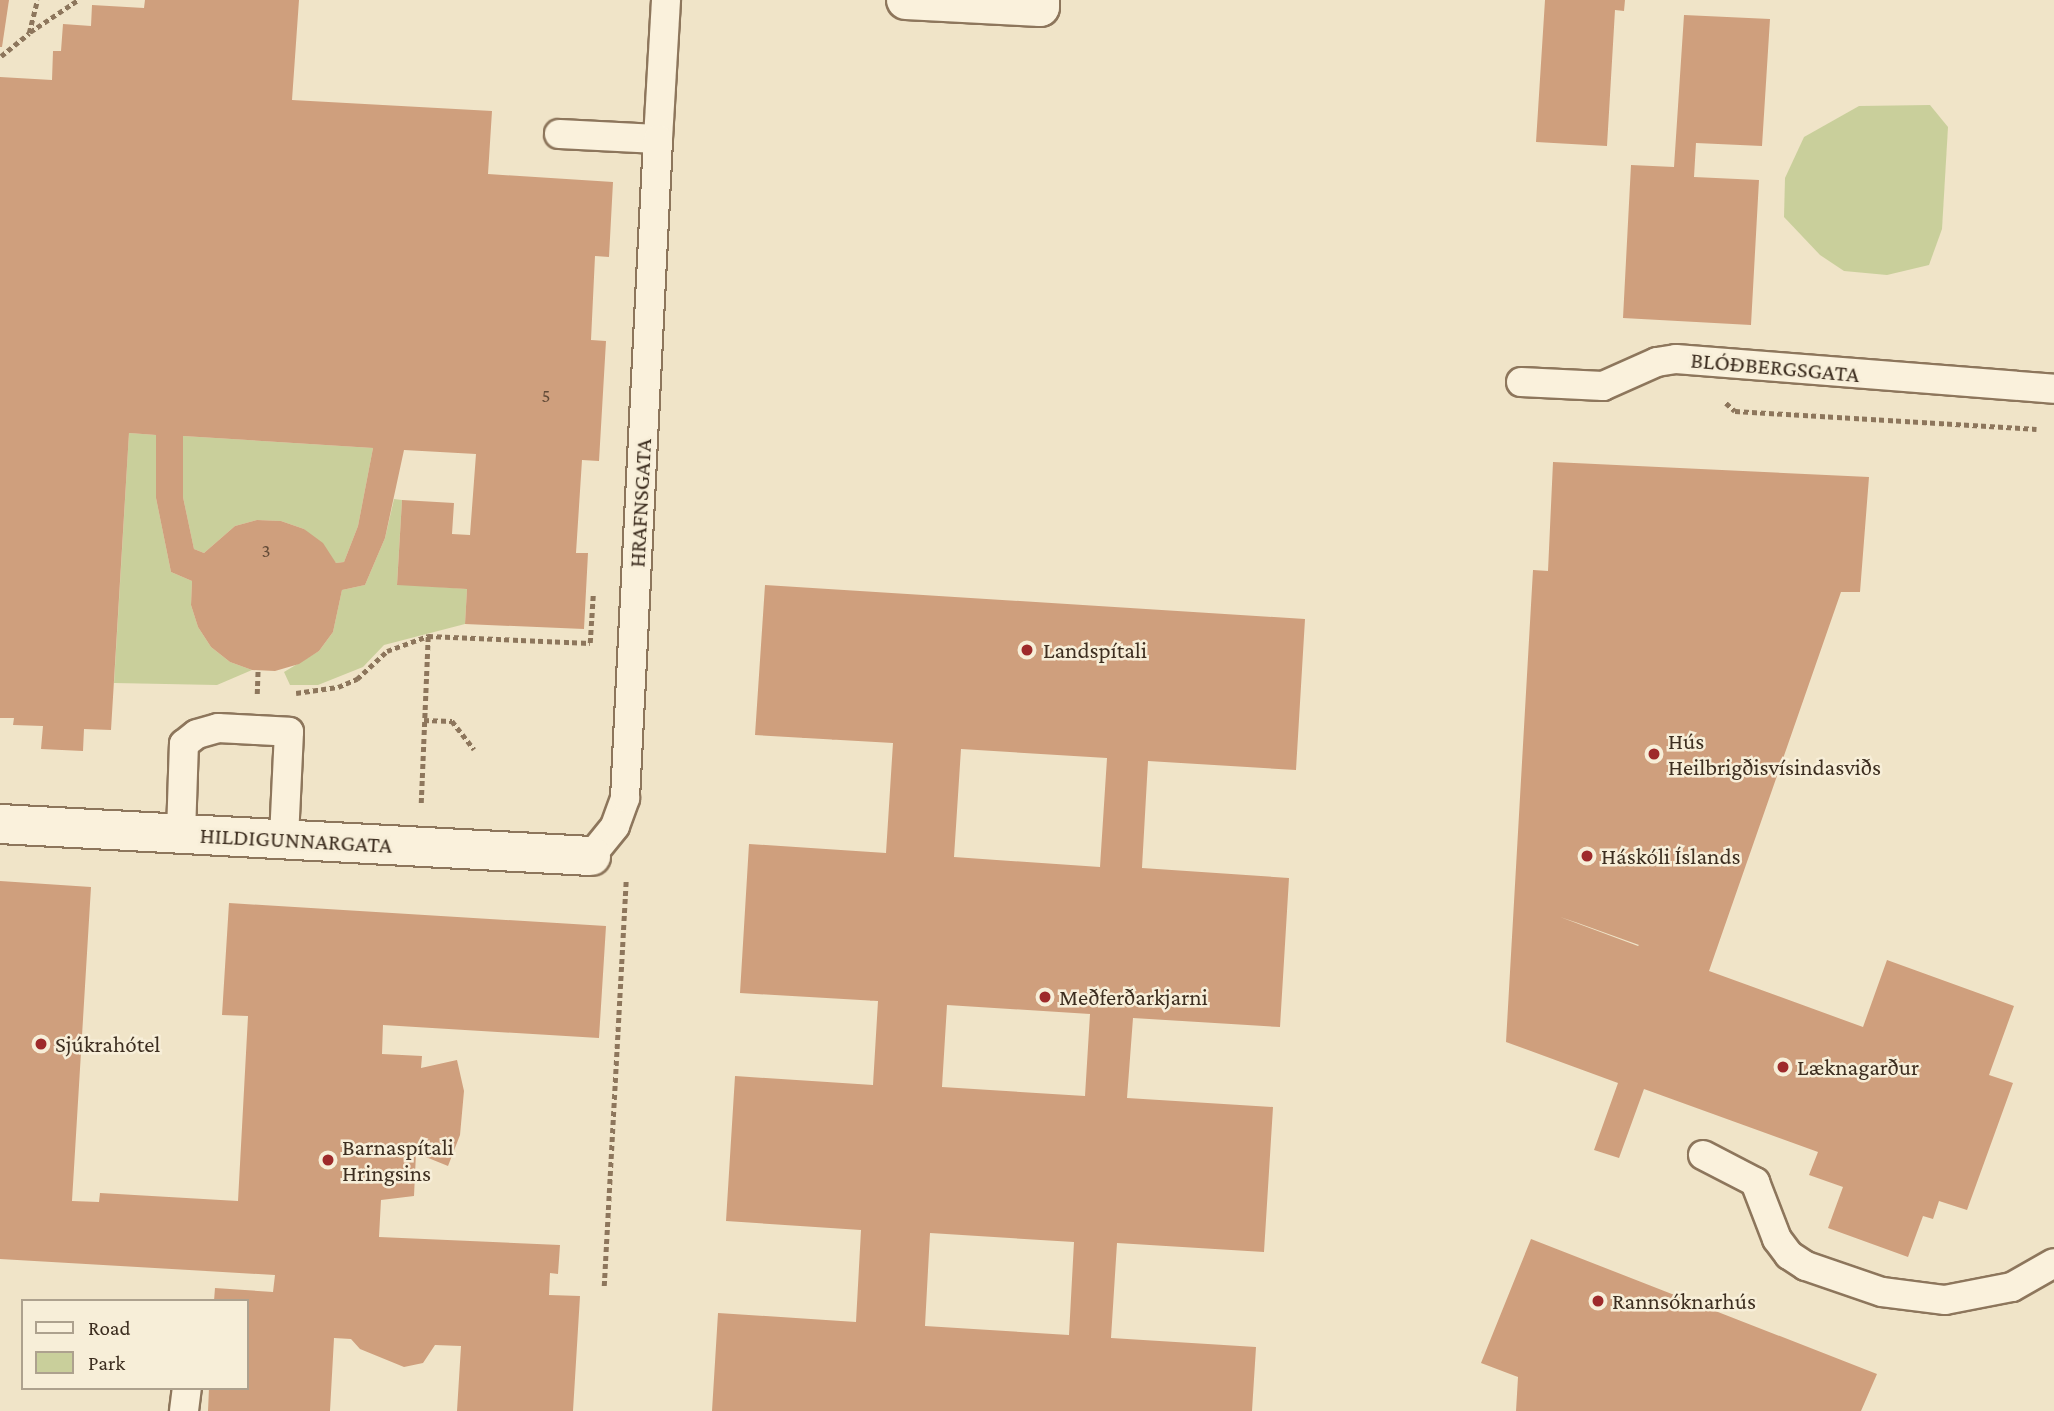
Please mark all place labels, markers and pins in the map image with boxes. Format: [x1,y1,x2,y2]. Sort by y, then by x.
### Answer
place label: Landspítali [1043,636,1147,664]
marker: Landspítali [1017,640,1037,660]
place label: Hús Heilbrigðisvísindasviðs [1668,727,1881,781]
marker: Hús Heilbrigðisvísindasviðs [1646,746,1662,762]
place label: Háskóli Íslands [1601,842,1741,870]
marker: Háskóli Íslands [1579,848,1595,864]
place label: Meðferðarkjarni [1059,983,1208,1011]
marker: Meðferðarkjarni [1037,989,1053,1005]
place label: Sjúkrahótel [55,1030,160,1058]
marker: Sjúkrahótel [33,1036,49,1052]
place label: Læknagarður [1797,1053,1919,1081]
marker: Læknagarður [1775,1059,1791,1075]
place label: Barnaspítali Hringsins [342,1133,454,1187]
marker: Barnaspítali Hringsins [320,1152,336,1168]
place label: Rannsóknarhús [1612,1287,1756,1315]
marker: Rannsóknarhús [1590,1293,1606,1309]

